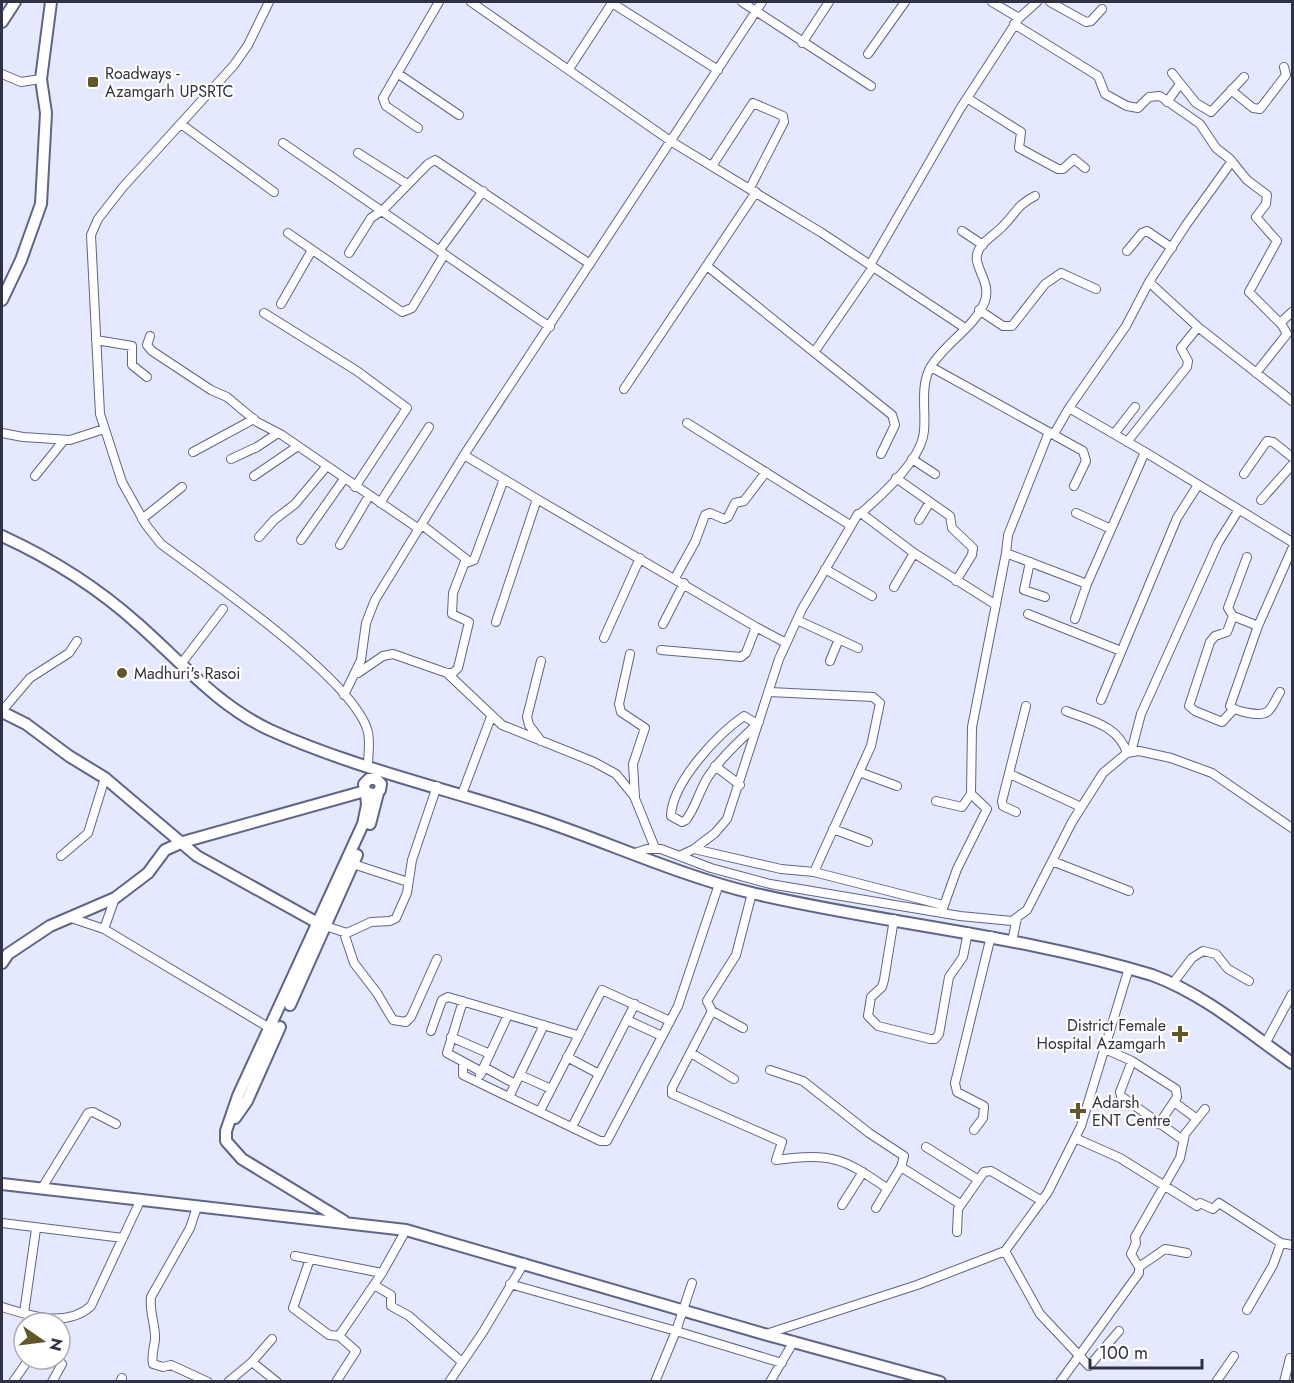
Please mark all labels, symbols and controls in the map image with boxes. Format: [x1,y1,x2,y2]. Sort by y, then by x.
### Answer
place label: Roadways - Azamgarh UPSRTC [105,62,234,103]
marker: Roadways - Azamgarh UPSRTC [86,75,100,89]
place label: Madhuri's Rasoi [134,662,240,685]
marker: Madhuri's Rasoi [115,666,129,680]
place label: District Female Hospital Azamgarh [1036,1014,1166,1055]
marker: District Female Hospital Azamgarh [1171,1025,1189,1043]
place label: Adarsh ENT Centre [1092,1091,1170,1132]
marker: Adarsh ENT Centre [1069,1102,1087,1120]
north arrow [12,1311,72,1371]
scale bar [1090,1332,1202,1370]
text: N [43,1336,69,1353]
text: 100 m [1099,1340,1148,1366]

